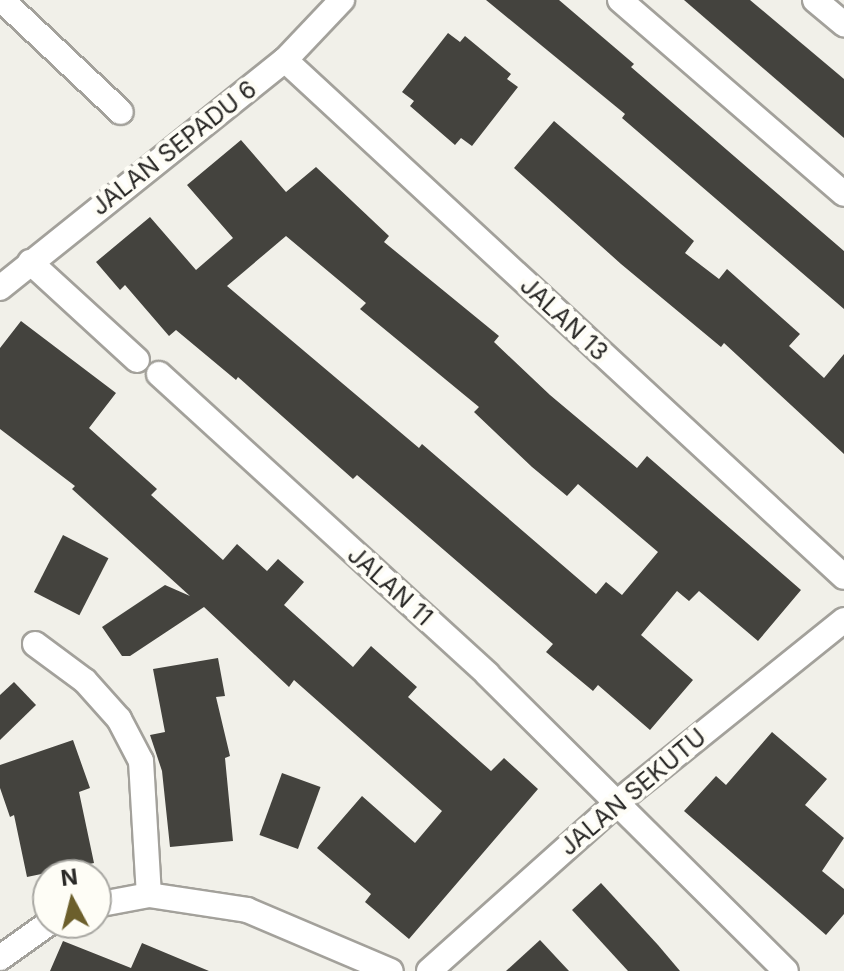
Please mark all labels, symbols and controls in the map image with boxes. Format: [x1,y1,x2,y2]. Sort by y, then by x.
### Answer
street label: JALAN SEPADU 6 [86,75,262,221]
street label: JALAN 13 [514,271,614,367]
street label: JALAN 11 [342,540,438,632]
street label: JALAN SEKUTU [554,723,712,861]
north arrow [32,859,112,939]
text: N [59,863,79,891]

